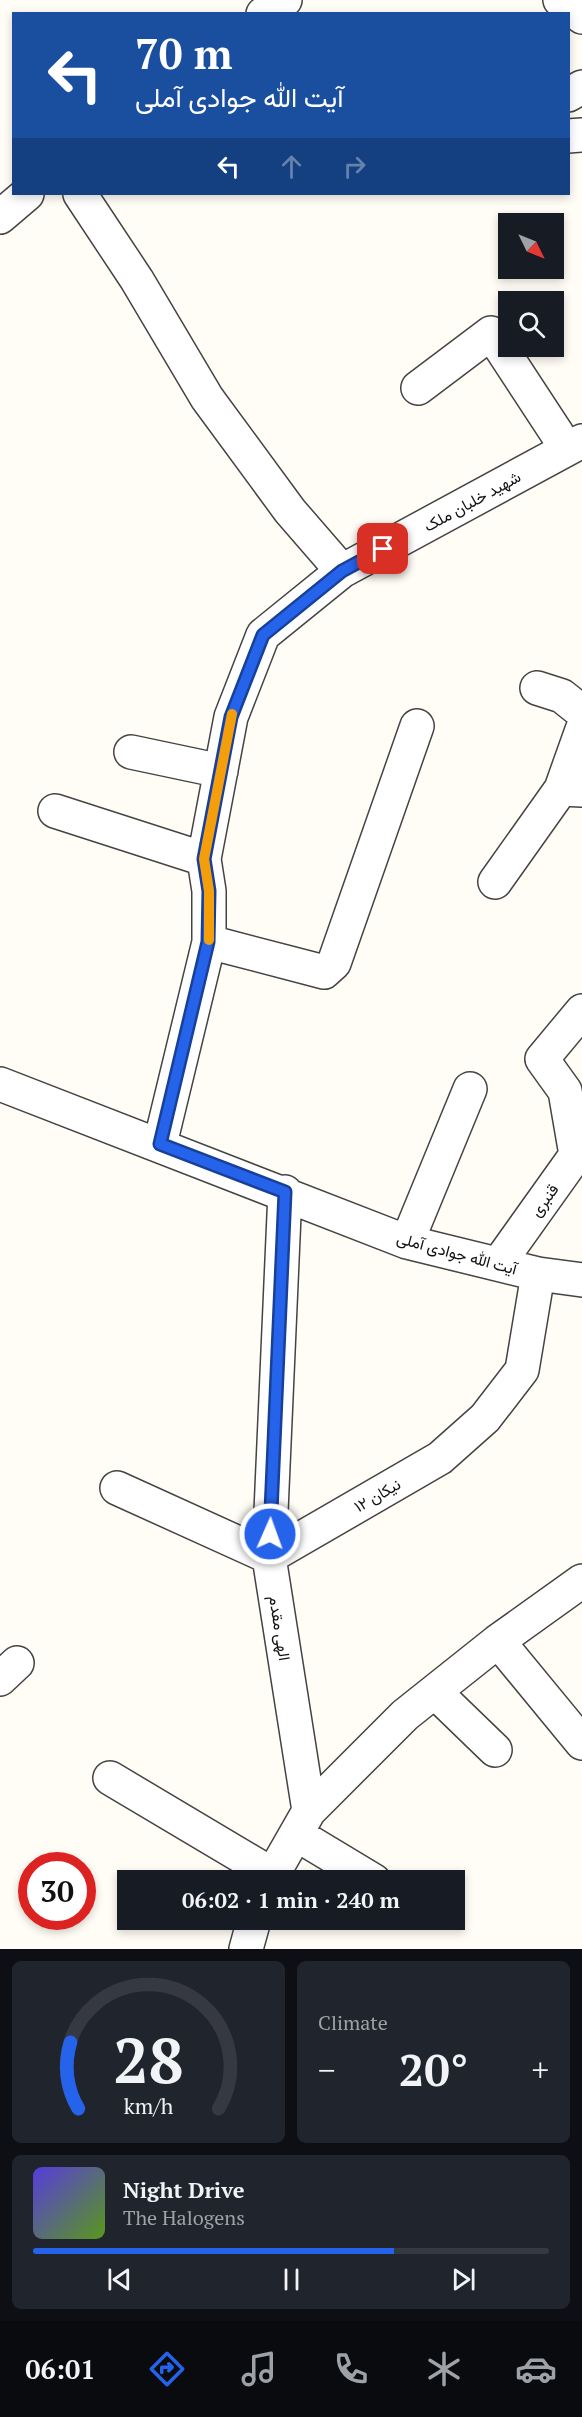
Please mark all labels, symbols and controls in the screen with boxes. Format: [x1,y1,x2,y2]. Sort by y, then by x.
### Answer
text: 70 m [135,25,233,81]
icon: left [36,36,114,114]
text: آیت الله جوادی آملی [135,79,344,115]
icon: left [212,150,245,183]
icon: ahead [275,150,308,183]
icon: right [338,150,371,183]
north arrow [498,213,564,279]
map controls [498,213,564,357]
button: search [498,291,564,357]
street label: شهید خلبان ملک [420,465,524,537]
pin [357,523,408,574]
icon: arrive [366,532,399,565]
street label: قنبری [525,1179,563,1221]
street label: آیت الله جوادی آملی [394,1226,521,1280]
street label: نیکان ۱۲ [350,1473,404,1517]
position arrow [238,1502,302,1566]
street label: الهی مقدم [264,1594,296,1662]
speed limit sign: 30 [18,1852,96,1930]
text: 06:02 · 1 min · 240 m [182,1885,400,1914]
text: Climate [318,2009,388,2036]
text: 28 [113,2018,184,2101]
text: 20° [399,2039,468,2099]
text: − [318,2048,336,2091]
text: + [531,2048,549,2091]
text: km/h [124,2092,174,2120]
text: Night Drive [123,2175,245,2204]
text: The Halogens [123,2204,245,2231]
icon: previous [103,2263,136,2296]
icon: pause [275,2263,308,2296]
icon: next [447,2263,480,2296]
icon: directions [146,2348,188,2390]
icon: music [238,2348,280,2390]
icon: phone [330,2348,372,2390]
icon: climate [423,2348,465,2390]
icon: car [515,2348,557,2390]
text: 06:01 [25,2351,95,2387]

